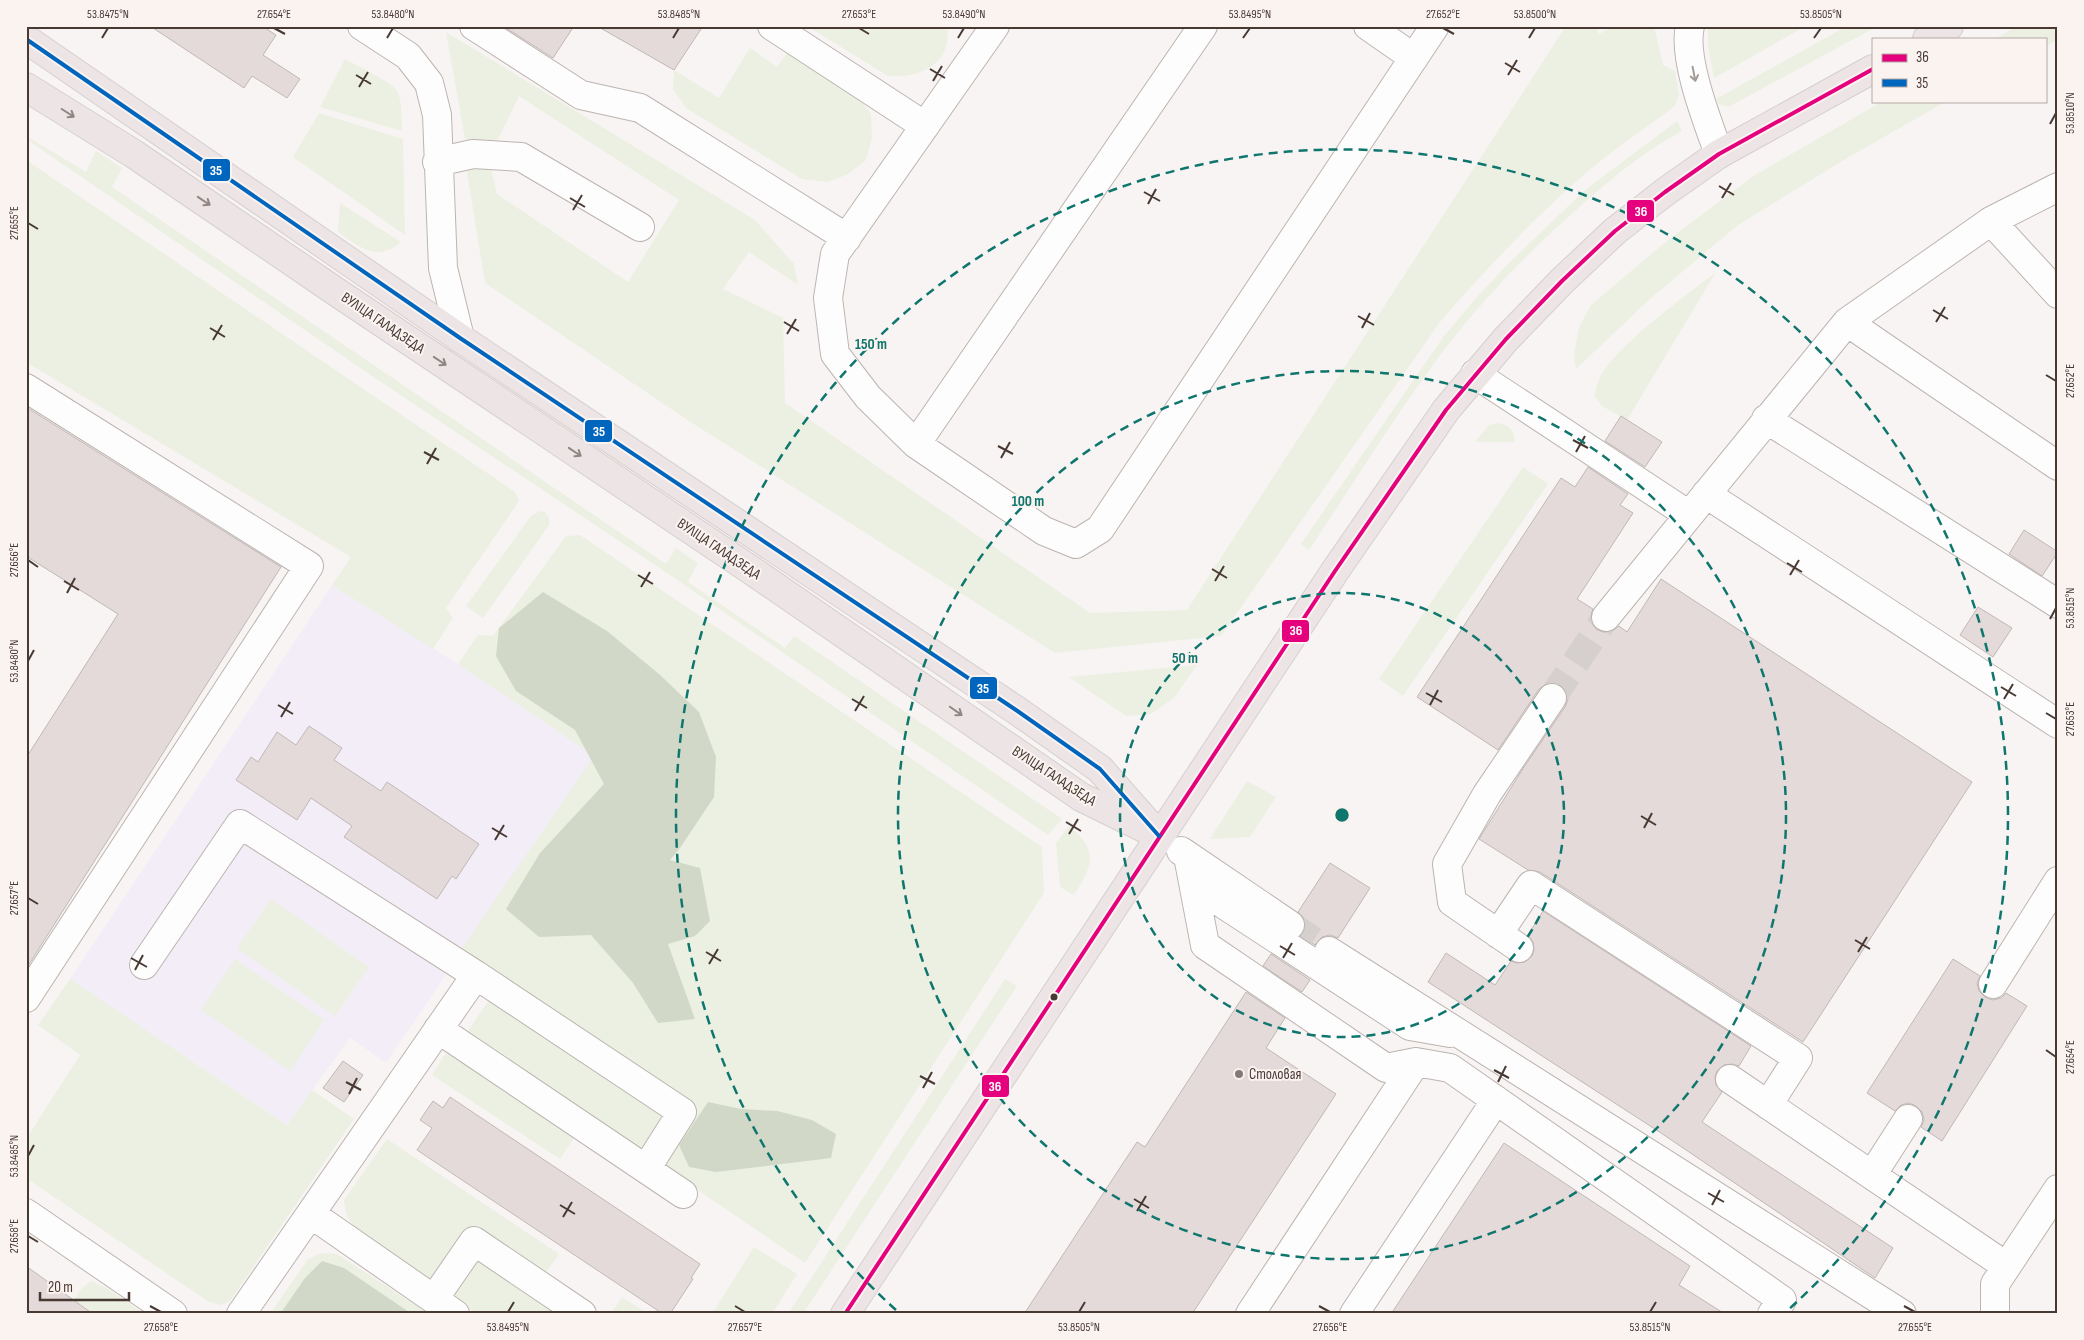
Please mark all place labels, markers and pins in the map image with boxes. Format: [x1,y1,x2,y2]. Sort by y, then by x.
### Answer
centre of rings [1333,806,1351,824]
unlabelled marker [1049,992,1059,1002]
place label: Столовая [1249,1065,1302,1084]
marker: Столовая [1233,1068,1245,1080]

